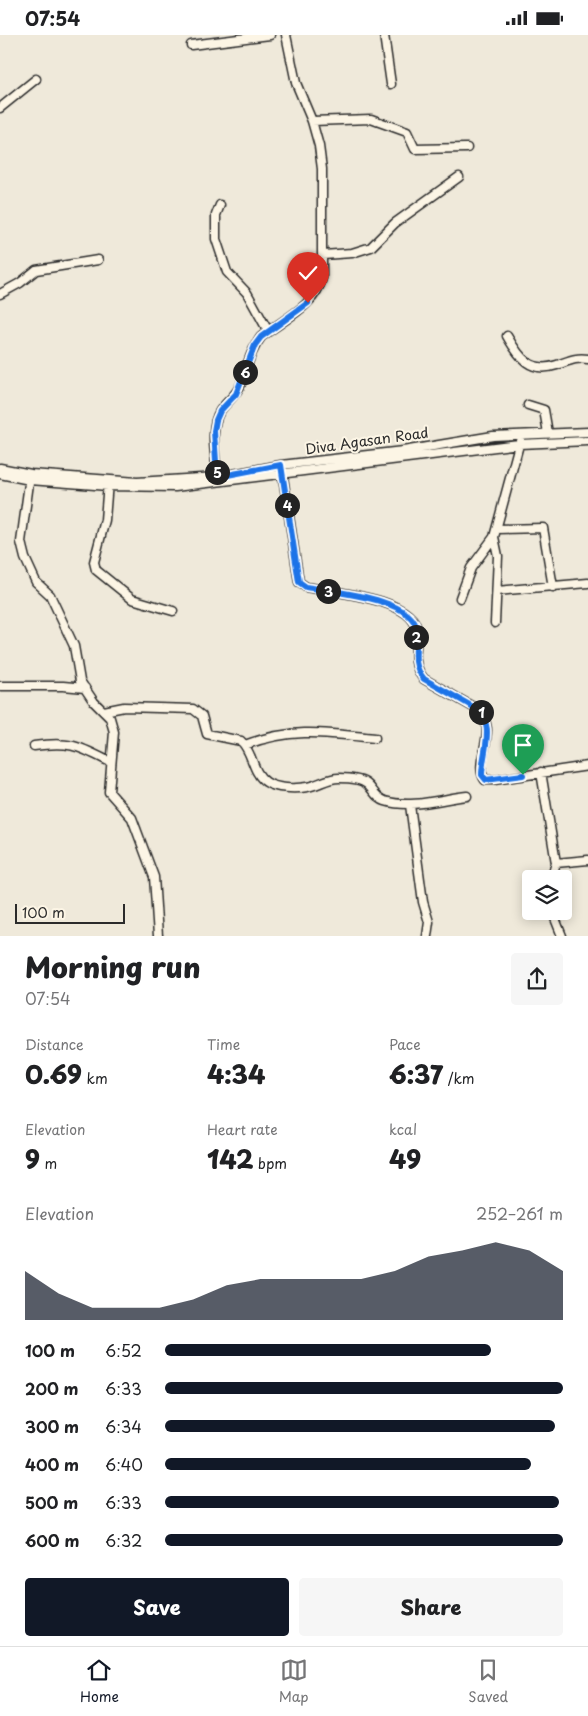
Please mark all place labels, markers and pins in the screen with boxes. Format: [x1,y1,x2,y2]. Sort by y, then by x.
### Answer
pin [287,252,329,303]
pin: 6 [232,359,258,385]
pin: 5 [204,459,230,485]
pin: 4 [274,493,300,517]
pin: 3 [316,579,340,603]
pin: 2 [404,625,428,649]
pin: 1 [468,699,494,725]
pin [502,724,544,775]

